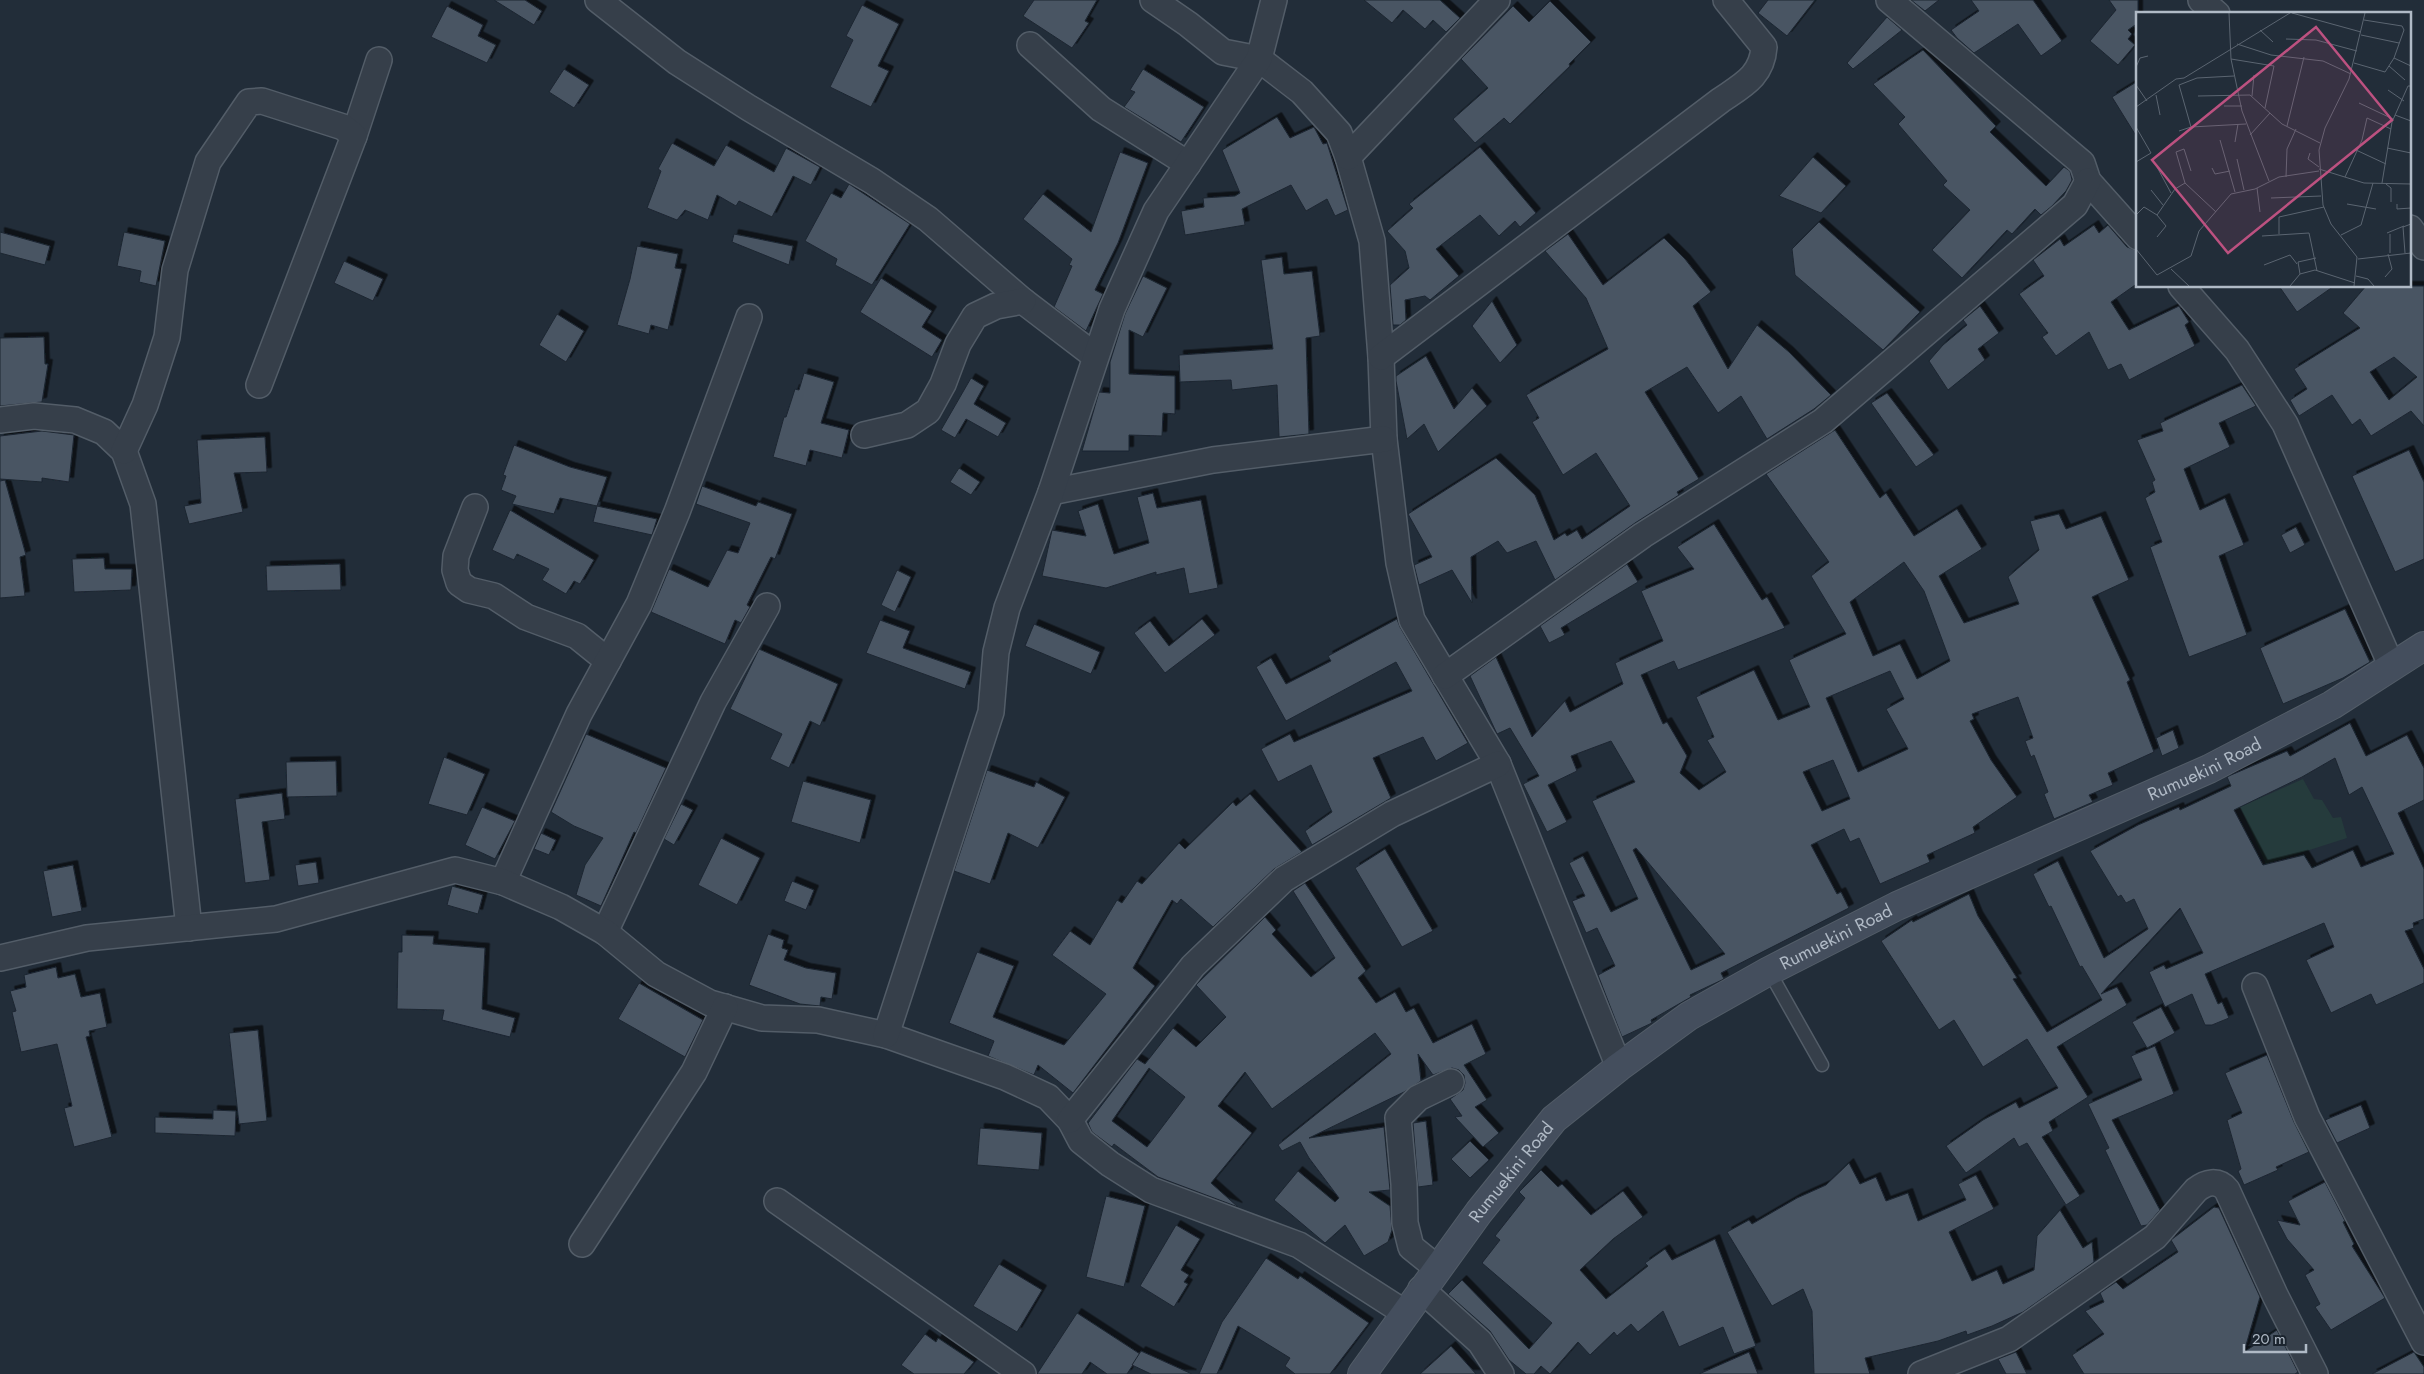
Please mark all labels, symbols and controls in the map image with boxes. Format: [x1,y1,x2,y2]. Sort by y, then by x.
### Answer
inset map [2136,12,2412,288]
street label: Rumuekini Road [2143,731,2266,807]
street label: Rumuekini Road [1775,898,1897,977]
street label: Rumuekini Road [1462,1116,1560,1228]
scale bar [2244,1322,2306,1354]
text: 20 m [2252,1328,2286,1350]

